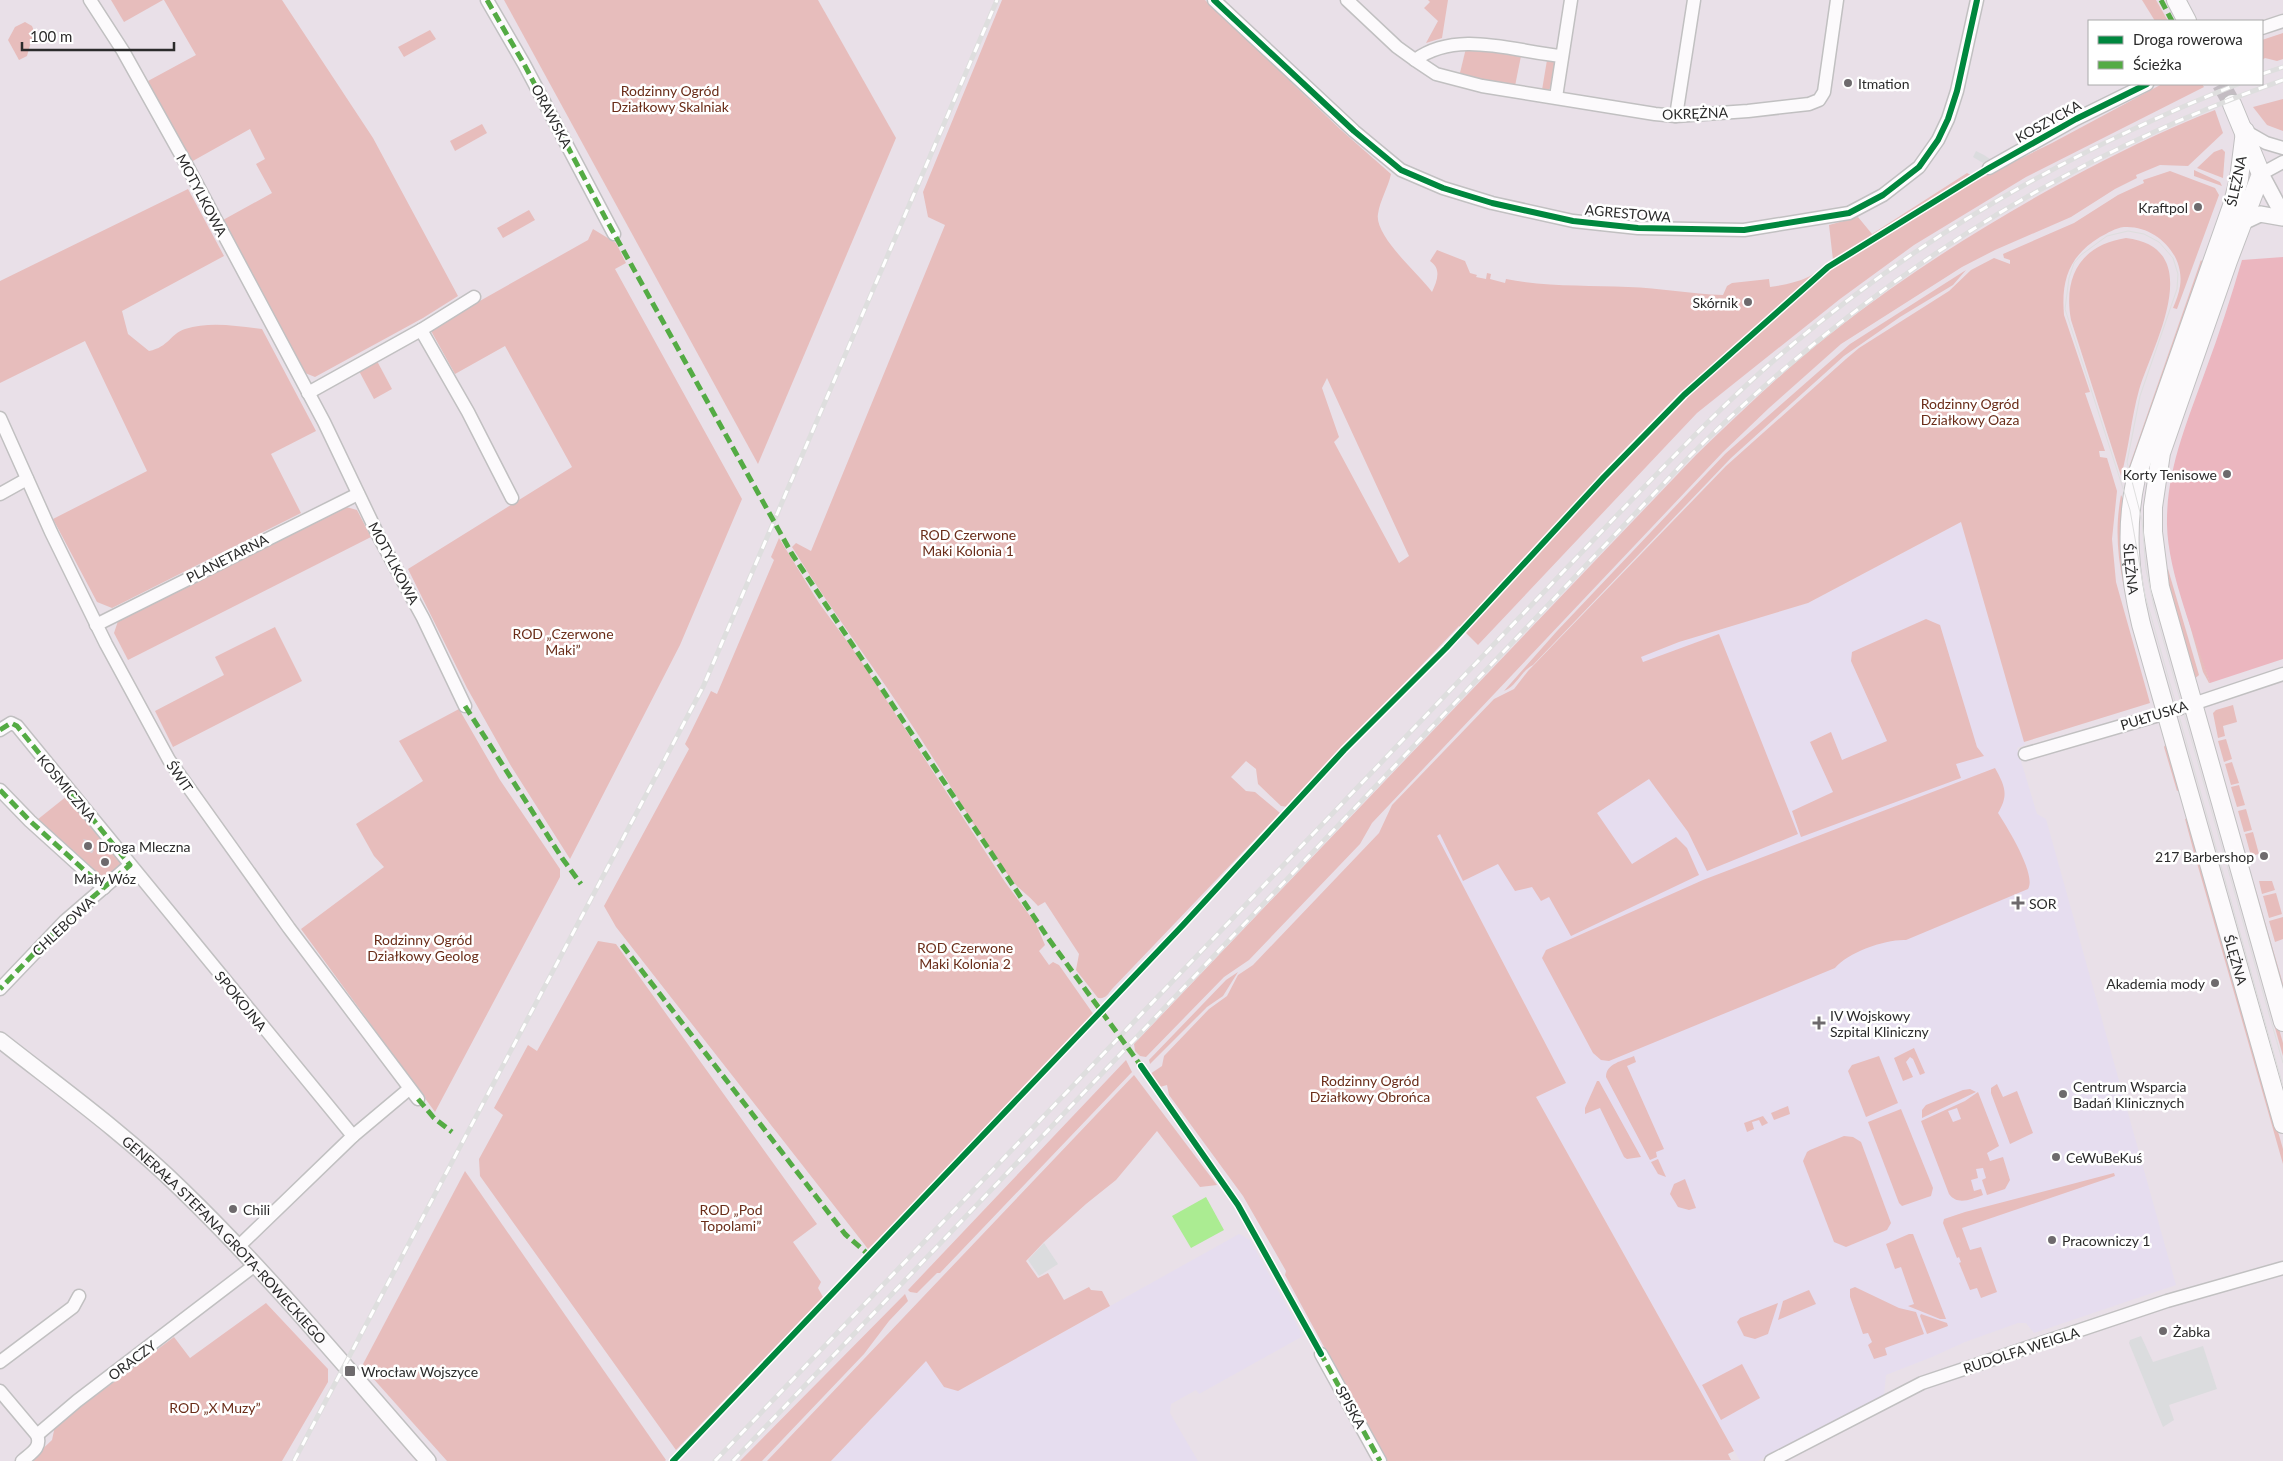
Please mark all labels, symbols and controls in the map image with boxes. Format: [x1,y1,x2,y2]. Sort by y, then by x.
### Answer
scale bar [22,20,175,52]
legend [2088,20,2263,85]
text: 100 m [30,27,72,45]
text: Droga rowerowa [2133,30,2243,48]
text: Ścieżka [2133,55,2182,73]
place label: Itmation [1858,75,1910,92]
marker: Itmation [1842,77,1854,89]
street label: ORAWSKA [528,81,576,151]
park label: Rodzinny Ogród Działkowy Skalniak [611,82,730,115]
street label: KOSZYCKA [2012,96,2084,146]
street label: OKRĘŻNA [1662,103,1729,123]
street label: MOTYLKOWA [173,151,231,240]
street label: ŚLĘŻNA [2222,154,2250,208]
place label: Kraftpol [2138,199,2188,216]
street label: AGRESTOWA [1584,201,1672,225]
marker: Kraftpol [2192,201,2204,213]
place label: Skórnik [1692,294,1739,311]
marker: Skórnik [1742,296,1754,308]
park label: Rodzinny Ogród Działkowy Oaza [1921,395,2019,428]
place label: Korty Tenisowe [2123,466,2217,483]
marker: Korty Tenisowe [2221,468,2233,480]
street label: MOTYLKOWA [365,519,423,608]
park label: ROD Czerwone Maki Kolonia 1 [920,526,1016,559]
street label: PLANETARNA [183,530,271,586]
street label: ŚLĘŻNA [2121,543,2143,596]
park label: ROD „Czerwone Maki” [512,625,614,658]
street label: PUŁTUSKA [2118,697,2190,733]
street label: KOSMICZNA [34,751,100,825]
street label: ŚWIT [163,757,197,796]
place label: Droga Mleczna [98,838,190,855]
marker: Droga Mleczna [82,840,94,852]
place label: 217 Barbershop [2155,848,2254,865]
marker: 217 Barbershop [2258,850,2270,862]
marker: Mały Wóz [99,856,111,868]
place label: Mały Wóz [74,870,136,887]
street label: CHLEBOWA [28,893,98,959]
place label: SOR [2029,895,2057,912]
marker: SOR [2011,896,2025,910]
park label: Rodzinny Ogród Działkowy Geolog [367,931,479,964]
street label: ŚLĘŻNA [2221,932,2252,987]
park label: ROD Czerwone Maki Kolonia 2 [917,939,1013,972]
street label: SPOKOJNA [212,967,271,1035]
place label: Akademia mody [2106,975,2206,992]
marker: Akademia mody [2209,977,2221,989]
place label: IV Wojskowy Szpital Kliniczny [1830,1007,1930,1040]
marker: IV Wojskowy Szpital Kliniczny [1812,1016,1826,1030]
park label: Rodzinny Ogród Działkowy Obrońca [1310,1072,1430,1105]
place label: Centrum Wsparcia Badań Klinicznych [2073,1078,2187,1111]
marker: Centrum Wsparcia Badań Klinicznych [2057,1088,2069,1100]
street label: GENERAŁA STEFANA GROTA-ROWECKIEGO [119,1132,330,1347]
place label: CeWuBeKuś [2066,1149,2142,1166]
marker: CeWuBeKuś [2050,1151,2062,1163]
place label: Chili [243,1201,270,1218]
park label: ROD „Pod Topolami” [699,1201,763,1234]
marker: Chili [227,1203,239,1215]
place label: Pracowniczy 1 [2062,1232,2150,1249]
marker: Pracowniczy 1 [2046,1234,2058,1246]
street label: RUDOLFA WEIGLA [1961,1323,2082,1377]
place label: Żabka [2173,1323,2210,1340]
marker: Żabka [2157,1325,2169,1337]
street label: ORACZY [105,1336,160,1384]
place label: Wrocław Wojszyce [361,1363,478,1380]
marker: Wrocław Wojszyce [343,1364,357,1378]
street label: SPISKA [1332,1383,1370,1432]
park label: ROD „X Muzy” [169,1399,261,1416]

